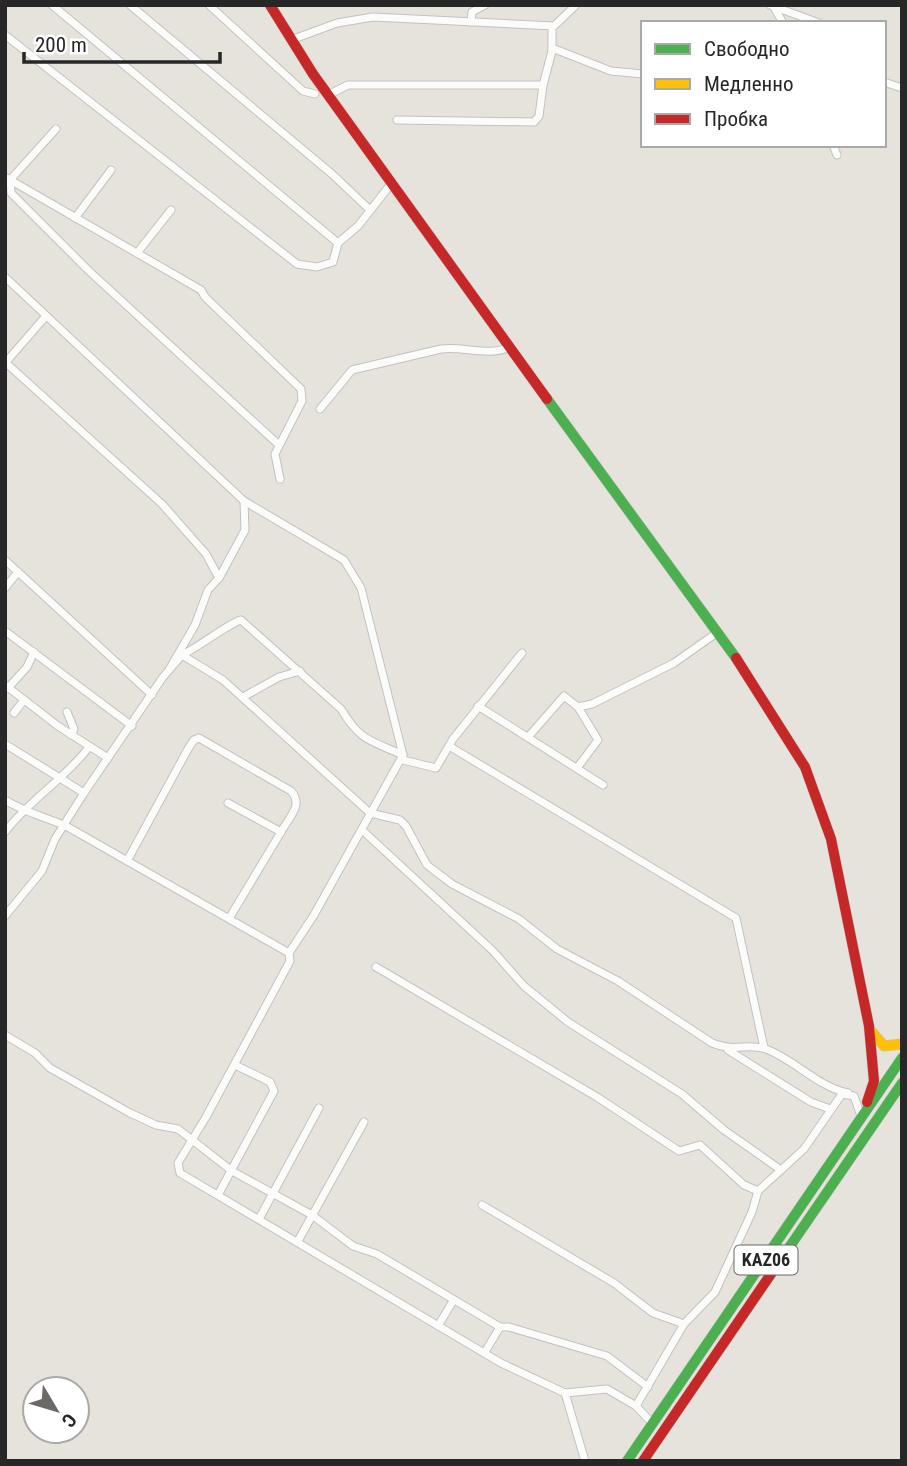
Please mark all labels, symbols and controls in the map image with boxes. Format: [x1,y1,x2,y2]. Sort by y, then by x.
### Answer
scale bar [24,21,220,65]
legend [641,21,886,147]
text: 200 m [35,33,87,57]
text: Свободно [704,37,790,61]
text: Медленно [704,72,793,96]
text: Пробка [704,107,768,131]
road number: KАZ06 [734,1246,798,1274]
north arrow [21,1375,91,1445]
text: С [57,1409,81,1432]

